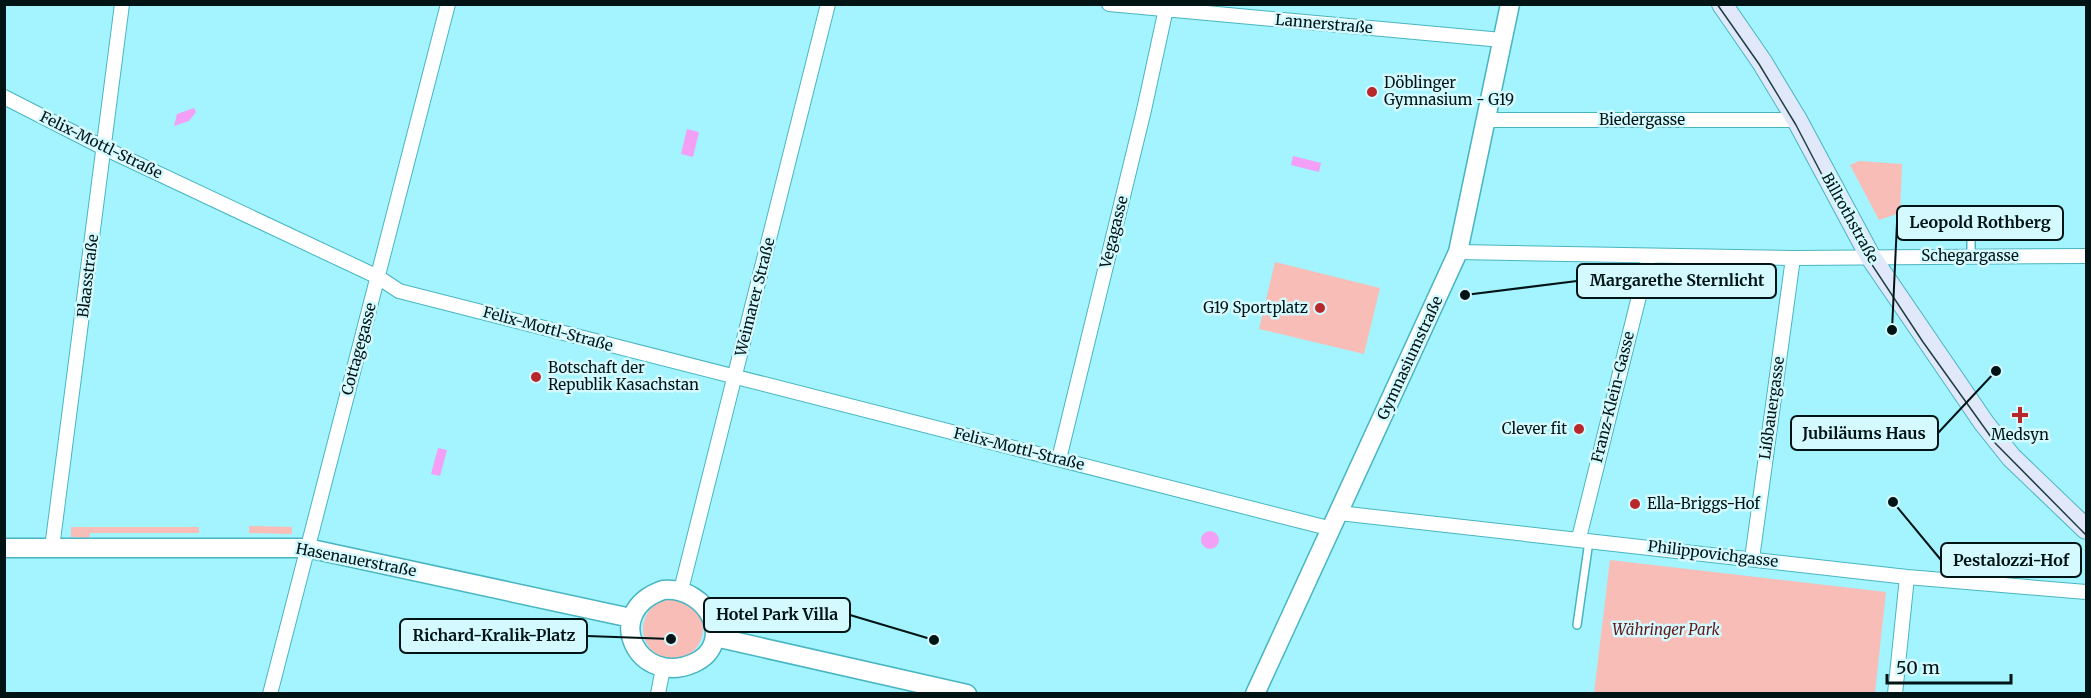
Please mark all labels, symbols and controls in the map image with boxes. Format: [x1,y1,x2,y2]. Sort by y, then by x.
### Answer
street label: Lannerstraße [1274,10,1374,37]
place label: Döblinger Gymnasium - G19 [1384,73,1514,109]
marker: Döblinger Gymnasium - G19 [1365,85,1379,99]
street label: Felix-Mottl-Straße [37,107,166,183]
street label: Biedergasse [1599,110,1685,129]
street label: Billrothstraße [1818,169,1883,267]
street label: Vegagasse [1095,194,1132,271]
callout: Leopold Rothberg [1897,206,2063,240]
text: Leopold Rothberg [1909,212,2051,232]
street label: Blaasstraße [73,233,102,319]
street label: Weimarer Straße [730,235,778,359]
street label: Schegargasse [1921,246,2019,265]
callout: Margarethe Sternlicht [1577,264,1776,298]
text: Margarethe Sternlicht [1590,270,1765,290]
street label: Gymnasiumstraße [1373,293,1447,423]
place label: G19 Sportplatz [1203,298,1308,317]
street label: Cottagegasse [337,300,380,397]
marker: G19 Sportplatz [1313,301,1327,315]
street label: Felix-Mottl-Straße [481,302,615,355]
street label: Franz-Klein-Gasse [1587,329,1638,464]
street label: Lißbauergasse [1755,355,1788,461]
place label: Botschaft der Republik Kasachstan [548,358,699,394]
marker: Botschaft der Republik Kasachstan [529,370,543,384]
marker: Medsyn [2011,406,2029,424]
callout: Jubiläums Haus [1791,416,1938,450]
place label: Clever fit [1502,419,1567,438]
marker: Clever fit [1572,422,1586,436]
street label: Felix-Mottl-Straße [952,423,1087,474]
text: Jubiläums Haus [1801,423,1926,443]
place label: Medsyn [1991,425,2049,444]
place label: Ella-Briggs-Hof [1647,494,1761,513]
marker: Ella-Briggs-Hof [1628,497,1642,511]
street label: Philippovichgasse [1647,536,1779,571]
street label: Hasenauerstraße [294,538,418,581]
callout: Pestalozzi-Hof [1941,543,2081,577]
text: Pestalozzi-Hof [1953,550,2070,570]
callout: Hotel Park Villa [704,598,850,632]
text: Hotel Park Villa [716,604,838,624]
callout: Richard-Kralik-Platz [400,619,587,653]
park label: Währinger Park [1612,620,1720,639]
text: Richard-Kralik-Platz [413,625,576,645]
scale bar [1887,647,2012,685]
text: 50 m [1896,656,1940,679]

